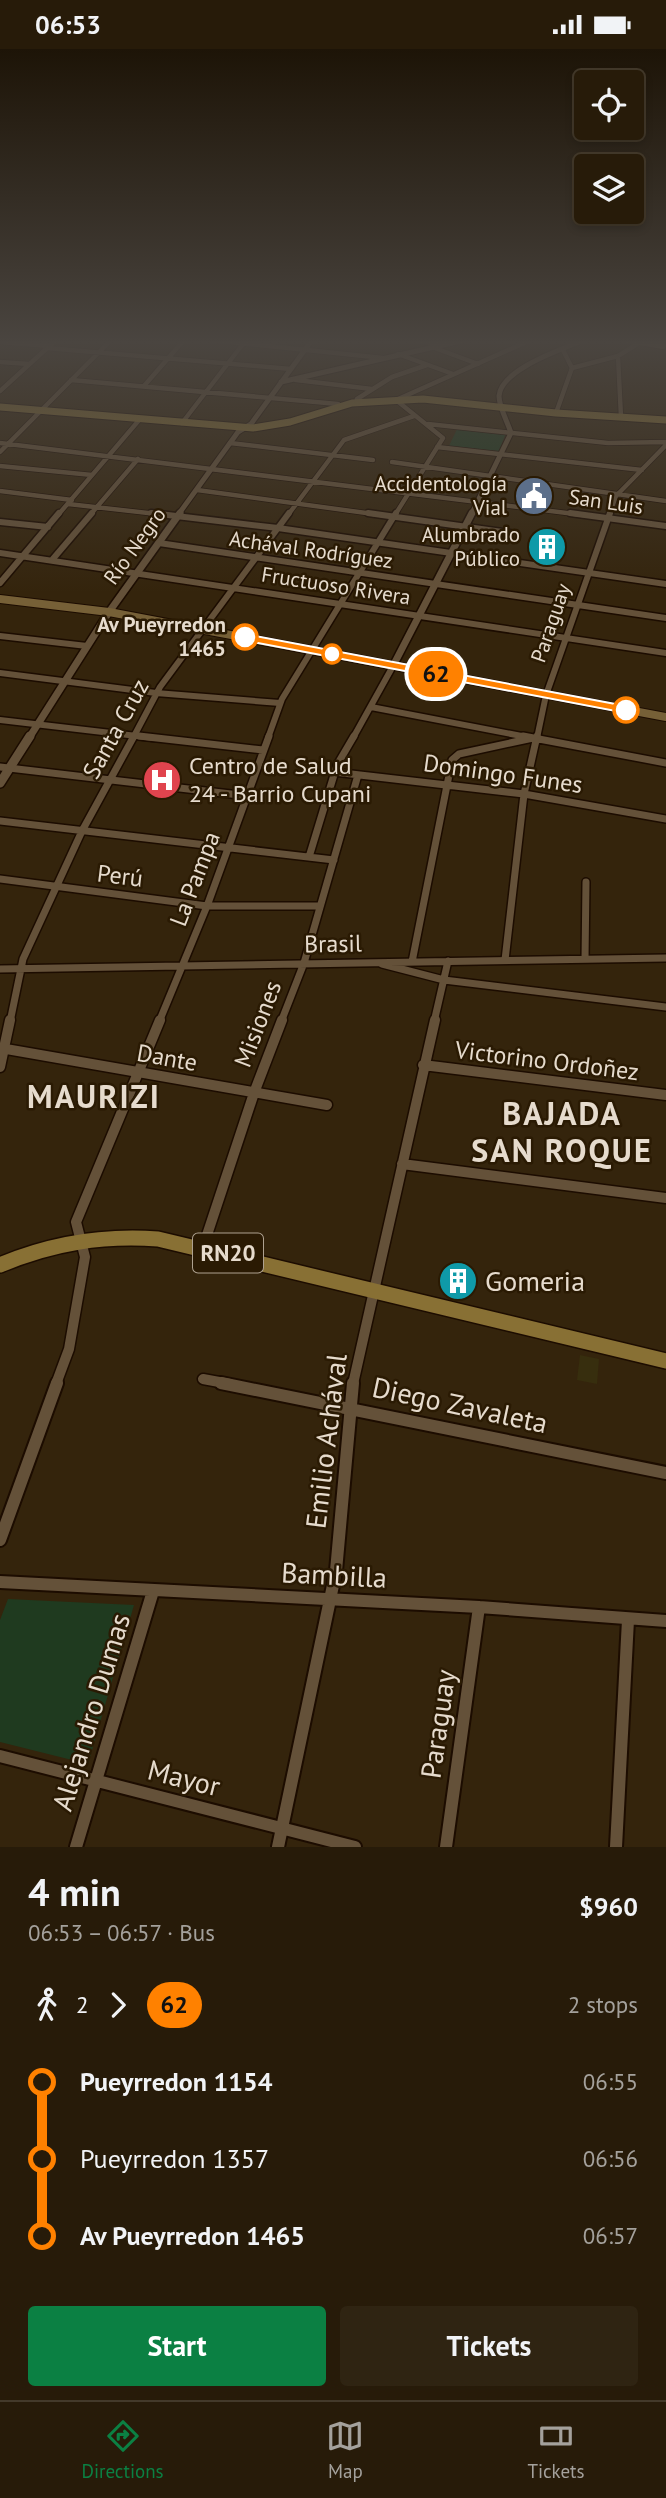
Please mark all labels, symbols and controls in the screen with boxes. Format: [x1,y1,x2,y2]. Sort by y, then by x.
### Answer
text: 06:53 [35,8,101,41]
map controls [574,70,644,224]
button: locate [574,70,644,140]
button: layers [574,154,644,224]
place label: Accidentología Vial [375,470,507,521]
public building icon: Accidentología Vial [513,475,555,517]
street label: San Luis [567,483,645,520]
street label: Río Negro [98,502,172,590]
place label: Alumbrado Público [422,521,520,572]
street label: Achával Rodríguez [228,525,395,574]
building icon: Alumbrado Público [526,526,568,568]
street label: Fructuoso Rivera [260,560,412,611]
street label: Paraguay [524,580,577,666]
place label: Av Pueyrredon 1465 [97,611,226,662]
marker: Av Pueyrredon 1465 [232,624,258,650]
unlabelled marker [322,644,342,664]
line badge: 62 [404,651,467,697]
text: 62 [422,658,450,689]
street label: Santa Cruz [76,673,156,784]
unlabelled marker [613,697,639,723]
street label: Domingo Funes [421,747,585,800]
place label: Centro de Salud 24 - Barrio Cupani [189,750,371,809]
hospital icon: Centro de Salud 24 - Barrio Cupani [141,759,183,801]
street label: La Pampa [162,827,227,931]
street label: Perú [95,857,145,894]
street label: Brasil [304,927,362,960]
street label: Misiones [227,976,288,1072]
street label: Victorino Ordoñez [452,1034,641,1087]
street label: Dante [134,1037,200,1078]
district label: MAURIZI [27,1075,161,1117]
district label: BAJADA SAN ROQUE [471,1092,653,1171]
road number: RN20 [193,1233,263,1273]
building icon: Gomeria [437,1260,479,1302]
place label: Gomeria [485,1262,585,1299]
street label: Emilio Achával [296,1351,355,1531]
street label: Diego Zavaleta [369,1368,551,1441]
street label: Bambilla [280,1553,388,1596]
street label: Alejandro Dumas [43,1609,138,1815]
street label: Paraguay [412,1667,463,1780]
street label: Mayor [144,1751,225,1804]
text: 4 min [28,1867,121,1916]
text: $960 [579,1890,638,1923]
text: 06:53 – 06:57 · Bus [28,1918,215,1947]
icon: walk [28,1986,66,2024]
icon: forward [99,1986,137,2024]
text: 62 [161,1989,188,2020]
text: 2 [76,1990,89,2019]
text: 2 stops [568,1990,638,2019]
text: Pueyrredon 1154 [80,2065,273,2098]
text: 06:55 [583,2067,638,2096]
text: Pueyrredon 1357 [80,2142,269,2175]
text: 06:56 [583,2144,638,2173]
text: Av Pueyrredon 1465 [80,2219,305,2252]
text: 06:57 [583,2221,638,2250]
button: Start [28,2306,326,2386]
button: Tickets [340,2306,638,2386]
tab: Directions [81,2417,164,2483]
tab: Map [326,2417,364,2483]
tab: Tickets [527,2417,585,2483]

